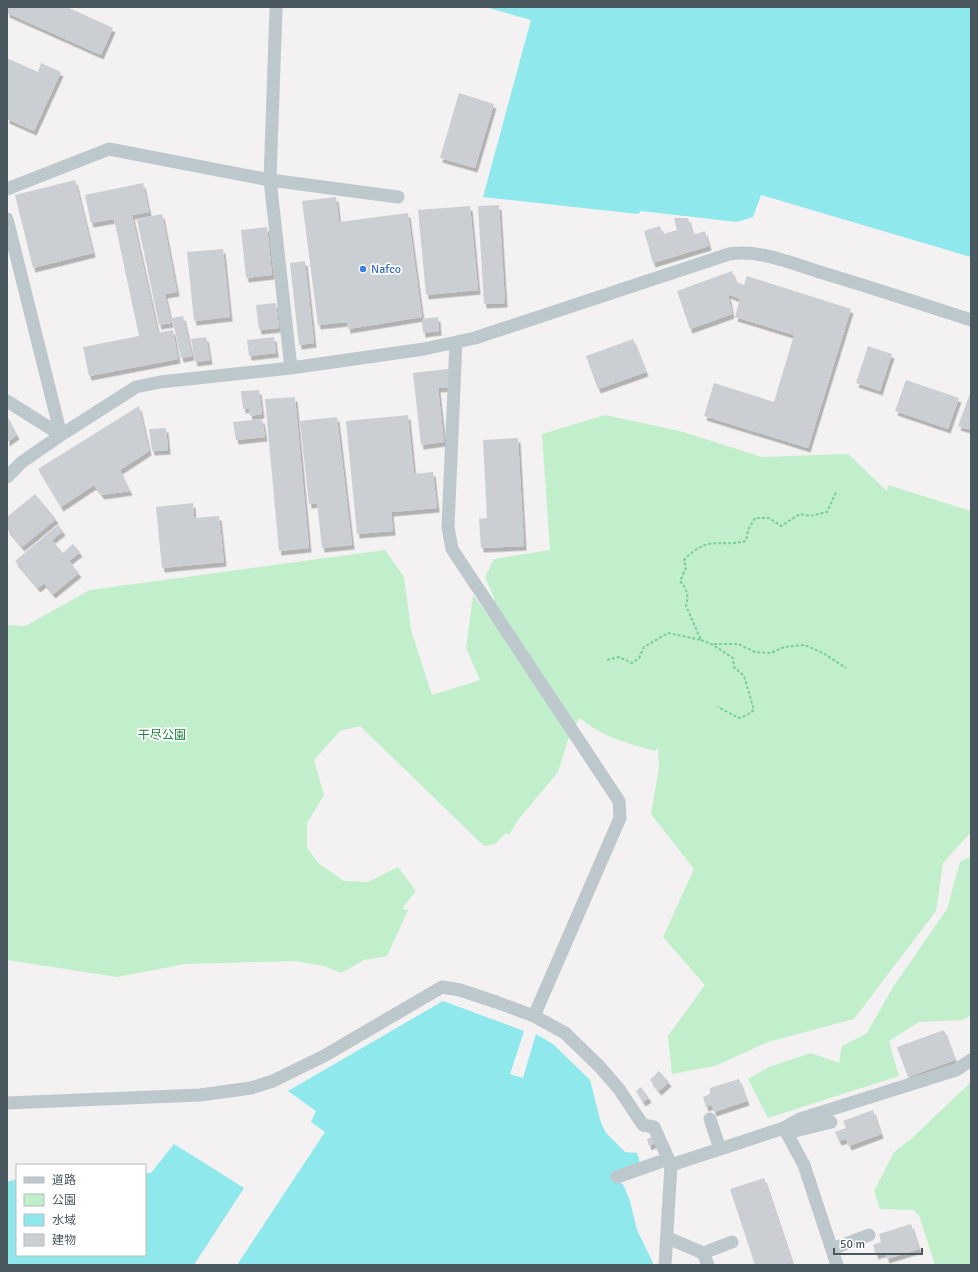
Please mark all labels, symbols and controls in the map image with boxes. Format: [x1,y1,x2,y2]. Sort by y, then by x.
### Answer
place label: Nafco [371,262,401,277]
marker: Nafco [358,264,368,274]
park label: 干尽公園 [138,728,186,743]
legend [16,1164,146,1256]
text: 道路 [52,1173,76,1188]
text: 公園 [52,1193,76,1208]
text: 水域 [52,1213,76,1228]
scale bar [834,1230,922,1256]
text: 建物 [52,1233,76,1248]
text: 50 m [840,1237,865,1252]

